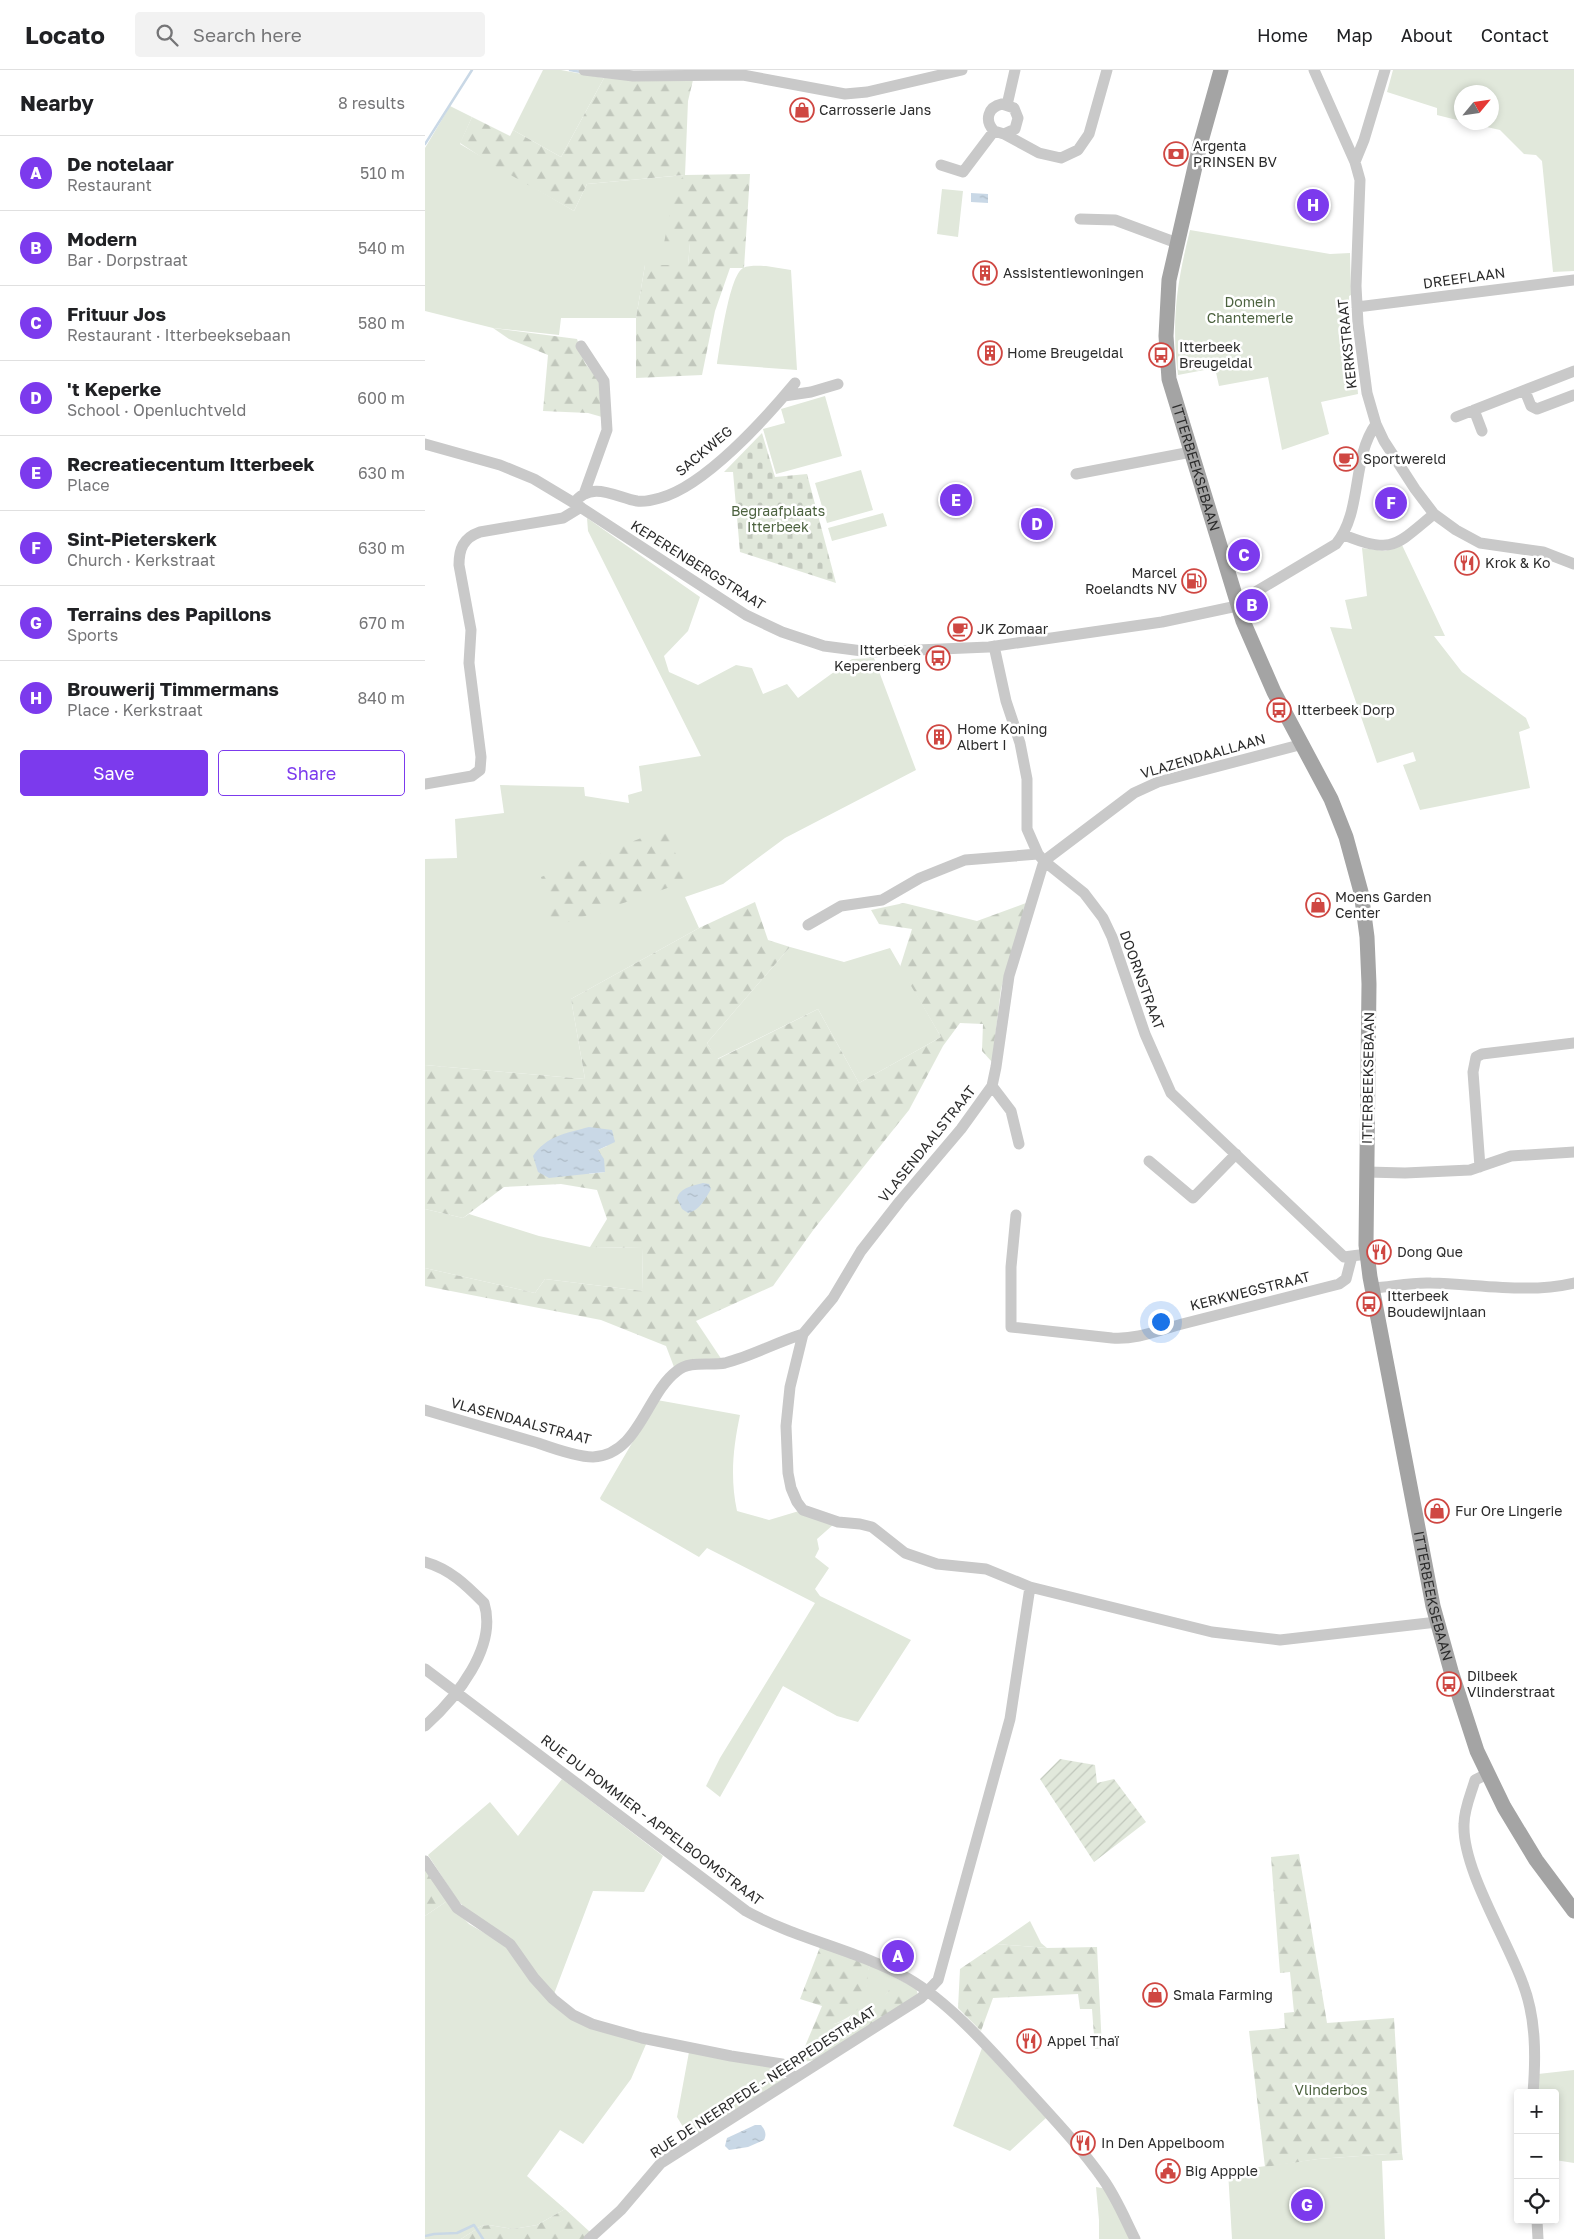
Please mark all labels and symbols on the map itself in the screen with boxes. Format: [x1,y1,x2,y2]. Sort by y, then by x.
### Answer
north arrow [1454,85,1499,130]
shop icon: Carrosserie Jans [789,97,815,123]
place label: Carrosserie Jans [819,101,931,118]
place label: Argenta PRINSEN BV [1193,137,1277,170]
bank icon: Argenta PRINSEN BV [1163,141,1189,167]
pin: H [1297,186,1329,224]
building icon: Assistentiewoningen [972,260,998,286]
street label: DREEFLAAN [1422,263,1506,292]
place label: Assistentiewoningen [1003,264,1144,281]
park label: Domein Chantemerle [1207,293,1293,326]
street label: KERKSTRAAT [1333,298,1360,390]
place label: Itterbeek Breugeldal [1179,338,1252,371]
building icon: Home Breugeldal [977,340,1003,366]
bus stop icon: Itterbeek Breugeldal [1148,342,1174,368]
place label: Home Breugeldal [1007,344,1123,361]
street label: ITTERBEEKSEBAAN [1169,401,1224,533]
street label: SACKWEG [672,422,736,479]
cafe icon: Sportwereld [1333,446,1359,472]
place label: Sportwereld [1363,450,1446,467]
pin: E [940,481,972,519]
pin: F [1375,484,1407,522]
park label: Begraafplaats Itterbeek [731,502,825,535]
pin: D [1021,505,1053,543]
street label: KEPERENBERGSTRAAT [628,516,769,613]
pin: C [1228,536,1260,574]
restaurant icon: Krok & Ko [1454,550,1480,576]
place label: Krok & Ko [1485,554,1550,571]
place label: Marcel Roelandts NV [1085,564,1178,597]
fuel station icon: Marcel Roelandts NV [1181,568,1207,594]
pin: B [1236,586,1268,624]
cafe icon: JK Zomaar [947,616,973,642]
place label: JK Zomaar [977,620,1049,637]
place label: Itterbeek Keperenberg [834,641,921,674]
bus stop icon: Itterbeek Keperenberg [925,645,951,671]
bus stop icon: Itterbeek Dorp [1266,697,1292,723]
place label: Itterbeek Dorp [1297,701,1395,718]
place label: Home Koning Albert I [957,720,1047,753]
building icon: Home Koning Albert I [926,724,952,750]
street label: VLAZENDAALLAAN [1138,730,1267,782]
place label: Moens Garden Center [1335,888,1432,921]
shop icon: Moens Garden Center [1305,892,1331,918]
street label: DOORNSTRAAT [1117,928,1168,1032]
street label: ITTERBEEKSEBAAN [1358,1012,1377,1144]
street label: VLASENDAALSTRAAT [874,1082,979,1205]
restaurant icon: Dong Que [1366,1239,1392,1265]
place label: Dong Que [1397,1243,1463,1260]
street label: KERKWEGSTRAAT [1188,1267,1312,1314]
place label: Itterbeek Boudewijnlaan [1387,1287,1486,1320]
bus stop icon: Itterbeek Boudewijnlaan [1356,1291,1382,1317]
your location [1148,1309,1174,1335]
street label: VLASENDAALSTRAAT [449,1394,594,1448]
shop icon: Fur Ore Lingerie [1424,1498,1450,1524]
place label: Fur Ore Lingerie [1455,1502,1562,1519]
street label: ITTERBEEKSEBAAN [1411,1529,1457,1663]
place label: Dilbeek Vlinderstraat [1467,1667,1555,1700]
bus stop icon: Dilbeek Vlinderstraat [1436,1671,1462,1697]
street label: RUE DU POMMIER - APPELBOOMSTRAAT [538,1731,767,1909]
pin: A [882,1937,914,1975]
shop icon: Smala Farming [1142,1982,1168,2008]
place label: Smala Farming [1173,1986,1273,2003]
street label: RUE DE NEERPEDE - NEERPEDESTRAAT [647,2002,879,2161]
restaurant icon: Appel Thaï [1016,2028,1042,2054]
place label: Appel Thaï [1047,2032,1120,2049]
park label: Vlinderbos [1295,2081,1367,2098]
restaurant icon: In Den Appelboom [1070,2130,1096,2156]
place label: In Den Appelboom [1101,2134,1225,2151]
public building icon: Big Appple [1155,2158,1181,2184]
place label: Big Appple [1185,2162,1258,2179]
pin: G [1291,2186,1323,2224]

